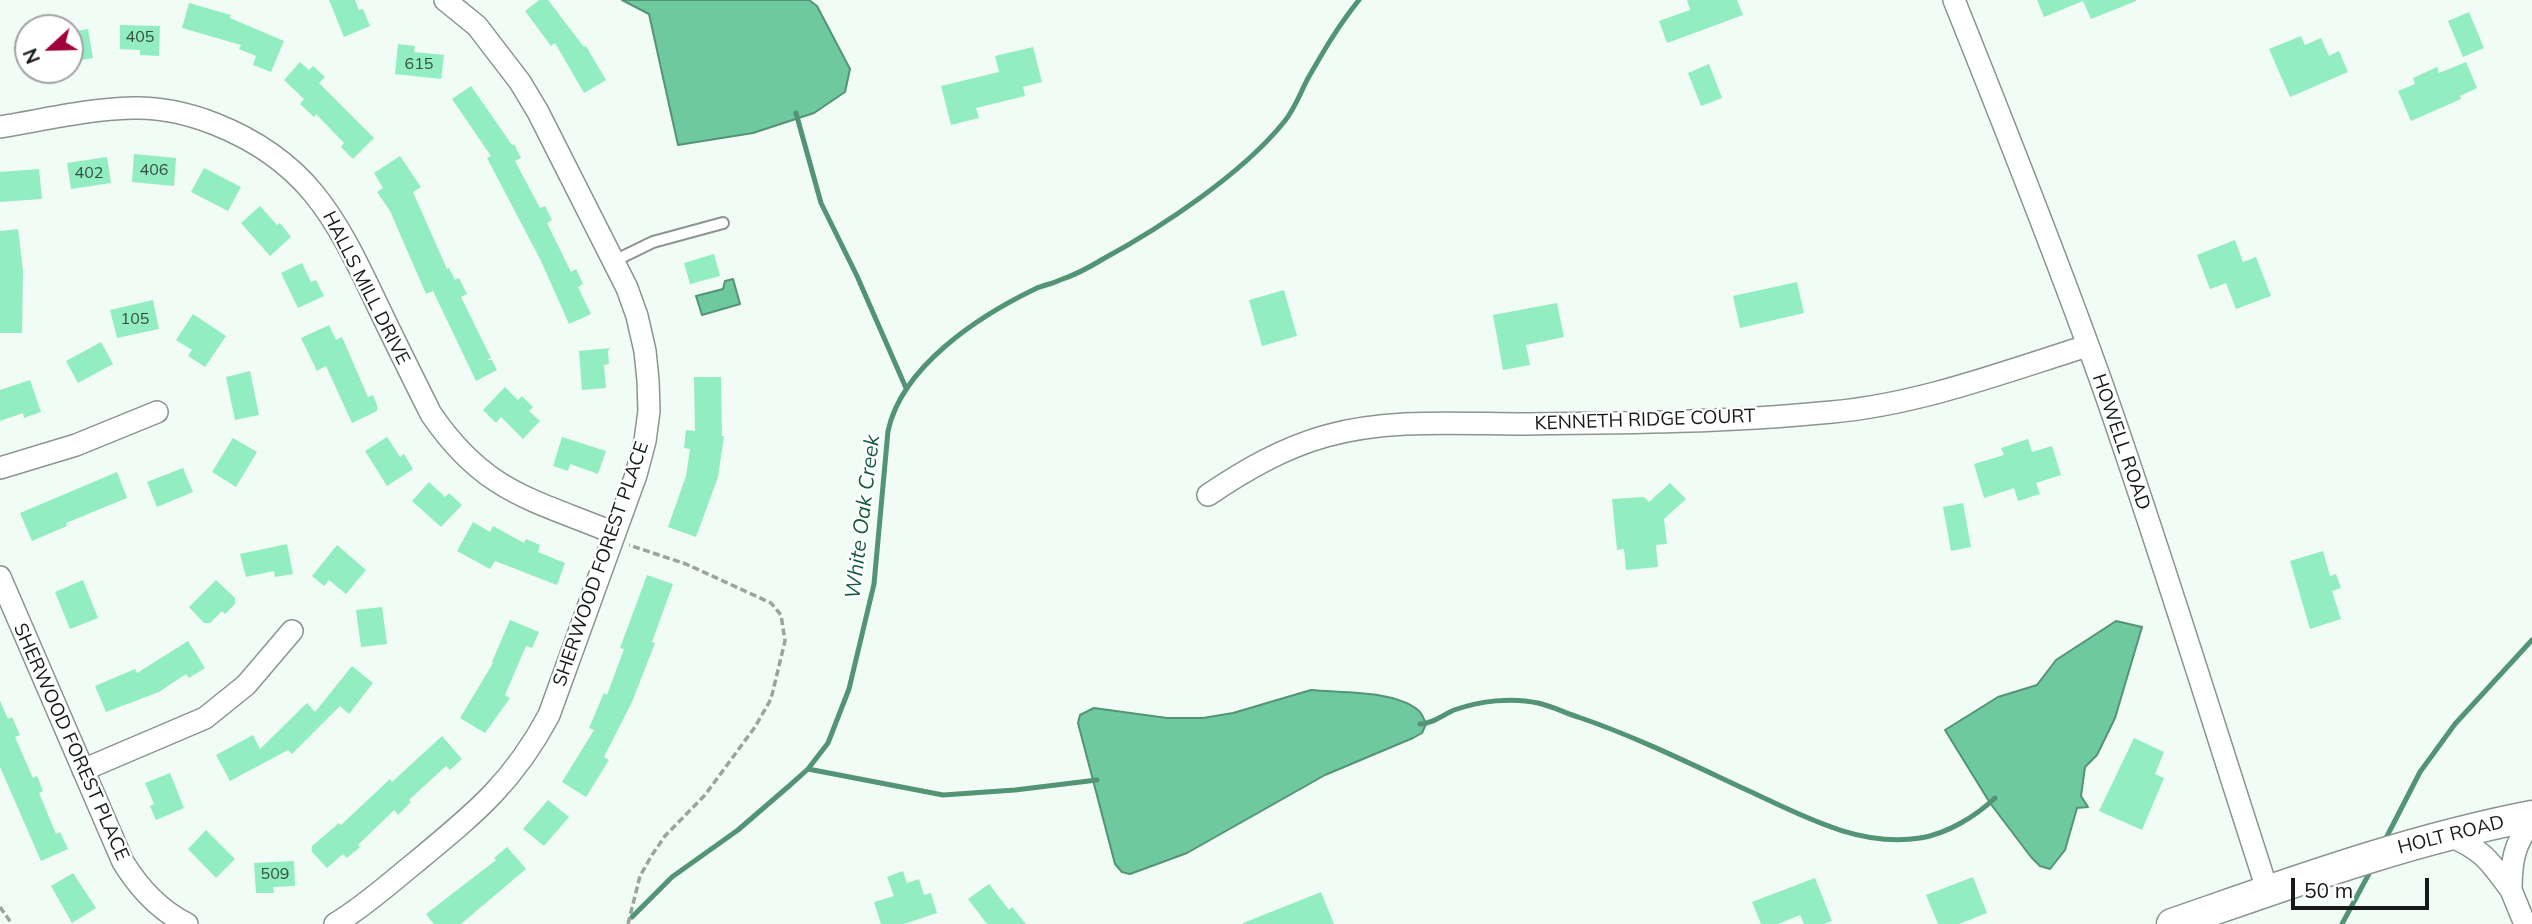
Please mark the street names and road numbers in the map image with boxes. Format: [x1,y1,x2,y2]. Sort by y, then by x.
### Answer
street label: HALLS MILL DRIVE [317,207,415,369]
street label: HOWELL ROAD [2087,371,2155,513]
street label: KENNETH RIDGE COURT [1534,405,1756,435]
street label: SHERWOOD FOREST PLACE [548,439,654,689]
street label: SHERWOOD FOREST PLACE [8,620,134,864]
street label: HOLT ROAD [2395,811,2507,859]

